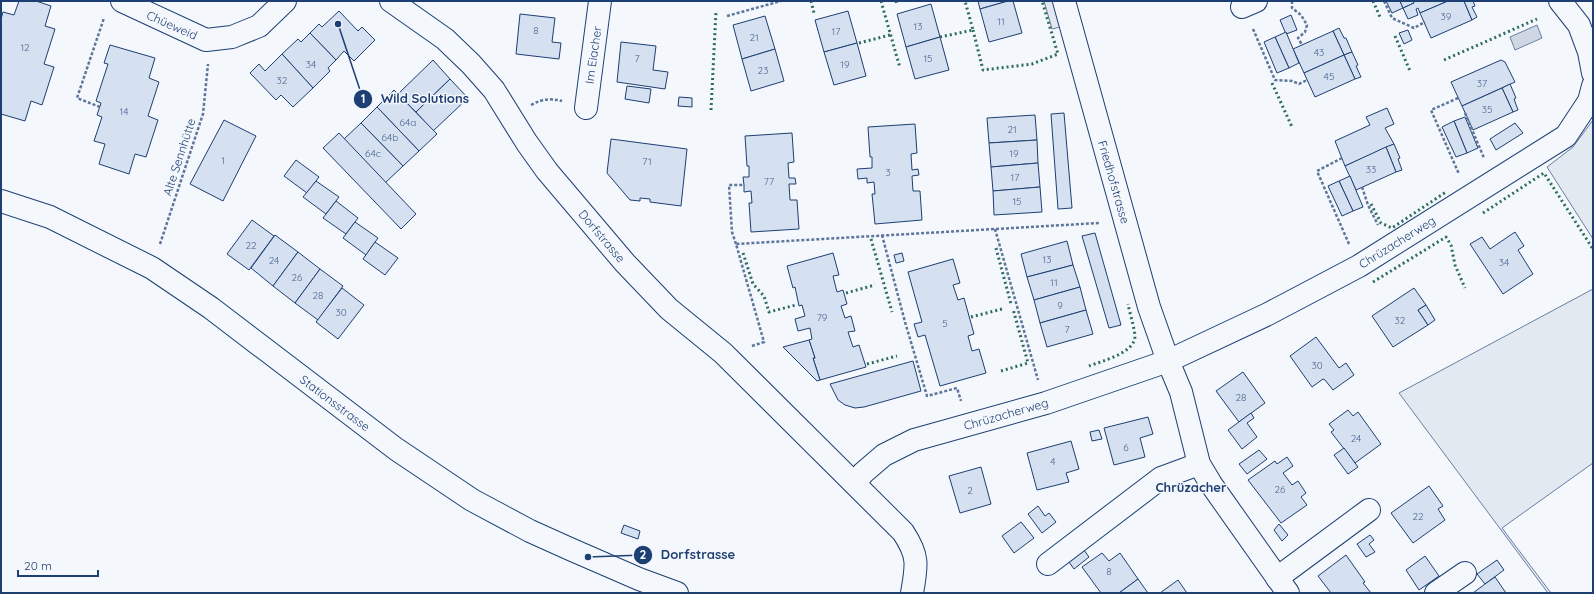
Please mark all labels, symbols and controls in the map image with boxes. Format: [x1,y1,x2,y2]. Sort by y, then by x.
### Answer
street label: Chüeweid [144,7,200,43]
house number: 39 [1441,10,1452,23]
house number: 11 [997,15,1005,28]
house number: 13 [914,20,922,33]
house number: 8 [533,24,539,37]
street label: Im Eiacher [582,25,605,85]
house number: 17 [832,25,840,38]
house number: 21 [749,31,759,44]
house number: 12 [20,41,30,54]
house number: 43 [1314,46,1324,59]
house number: 7 [634,52,640,65]
house number: 15 [923,52,933,65]
house number: 34 [306,58,316,71]
house number: 19 [840,58,850,71]
house number: 23 [758,64,768,77]
house number: 45 [1324,70,1334,83]
house number: 32 [277,74,288,87]
house number: 37 [1477,77,1487,90]
callout: Wild Solutions [353,86,477,111]
text: Wild Solutions [381,90,469,106]
text: 1 [361,91,365,106]
house number: 35 [1482,103,1492,116]
house number: 14 [120,105,128,118]
street label: Alte Sennhütte [159,116,199,198]
house number: 64a [400,116,416,129]
house number: 21 [1007,123,1017,136]
house number: 64b [382,131,398,144]
street label: Friedhofstrasse [1095,139,1133,226]
house number: 64c [365,147,381,160]
house number: 19 [1009,147,1019,160]
house number: 1 [221,154,225,167]
house number: 71 [642,155,652,168]
house number: 33 [1366,163,1376,176]
house number: 3 [885,166,891,179]
house number: 17 [1011,171,1019,184]
house number: 77 [764,175,774,188]
house number: 15 [1012,195,1022,208]
street label: Dorfstrasse [576,207,629,266]
street label: Chrüzacherweg [1356,212,1438,272]
house number: 22 [245,239,257,252]
house number: 13 [1043,253,1051,266]
house number: 24 [269,254,279,267]
house number: 34 [1499,256,1509,269]
house number: 26 [292,271,303,284]
house number: 11 [1050,276,1058,289]
house number: 28 [313,289,323,302]
house number: 9 [1057,299,1063,312]
house number: 30 [335,306,347,319]
house number: 79 [817,311,828,324]
house number: 32 [1395,314,1406,327]
house number: 5 [942,317,948,330]
house number: 7 [1064,323,1070,336]
house number: 30 [1311,359,1323,372]
street label: Stationsstrasse [297,372,373,434]
house number: 28 [1236,391,1246,404]
street label: Chrüzacherweg [962,395,1050,433]
house number: 24 [1351,432,1361,445]
house number: 6 [1123,441,1129,454]
house number: 4 [1050,455,1056,468]
district label: Chrüzacher [1155,479,1227,495]
house number: 26 [1275,483,1286,496]
house number: 2 [967,484,973,497]
house number: 22 [1412,510,1424,523]
callout: Dorfstrasse [633,542,744,567]
text: Dorfstrasse [661,546,735,562]
text: 2 [640,547,647,562]
scale bar [18,552,98,578]
text: 20 m [24,558,52,573]
house number: 8 [1106,565,1112,578]

